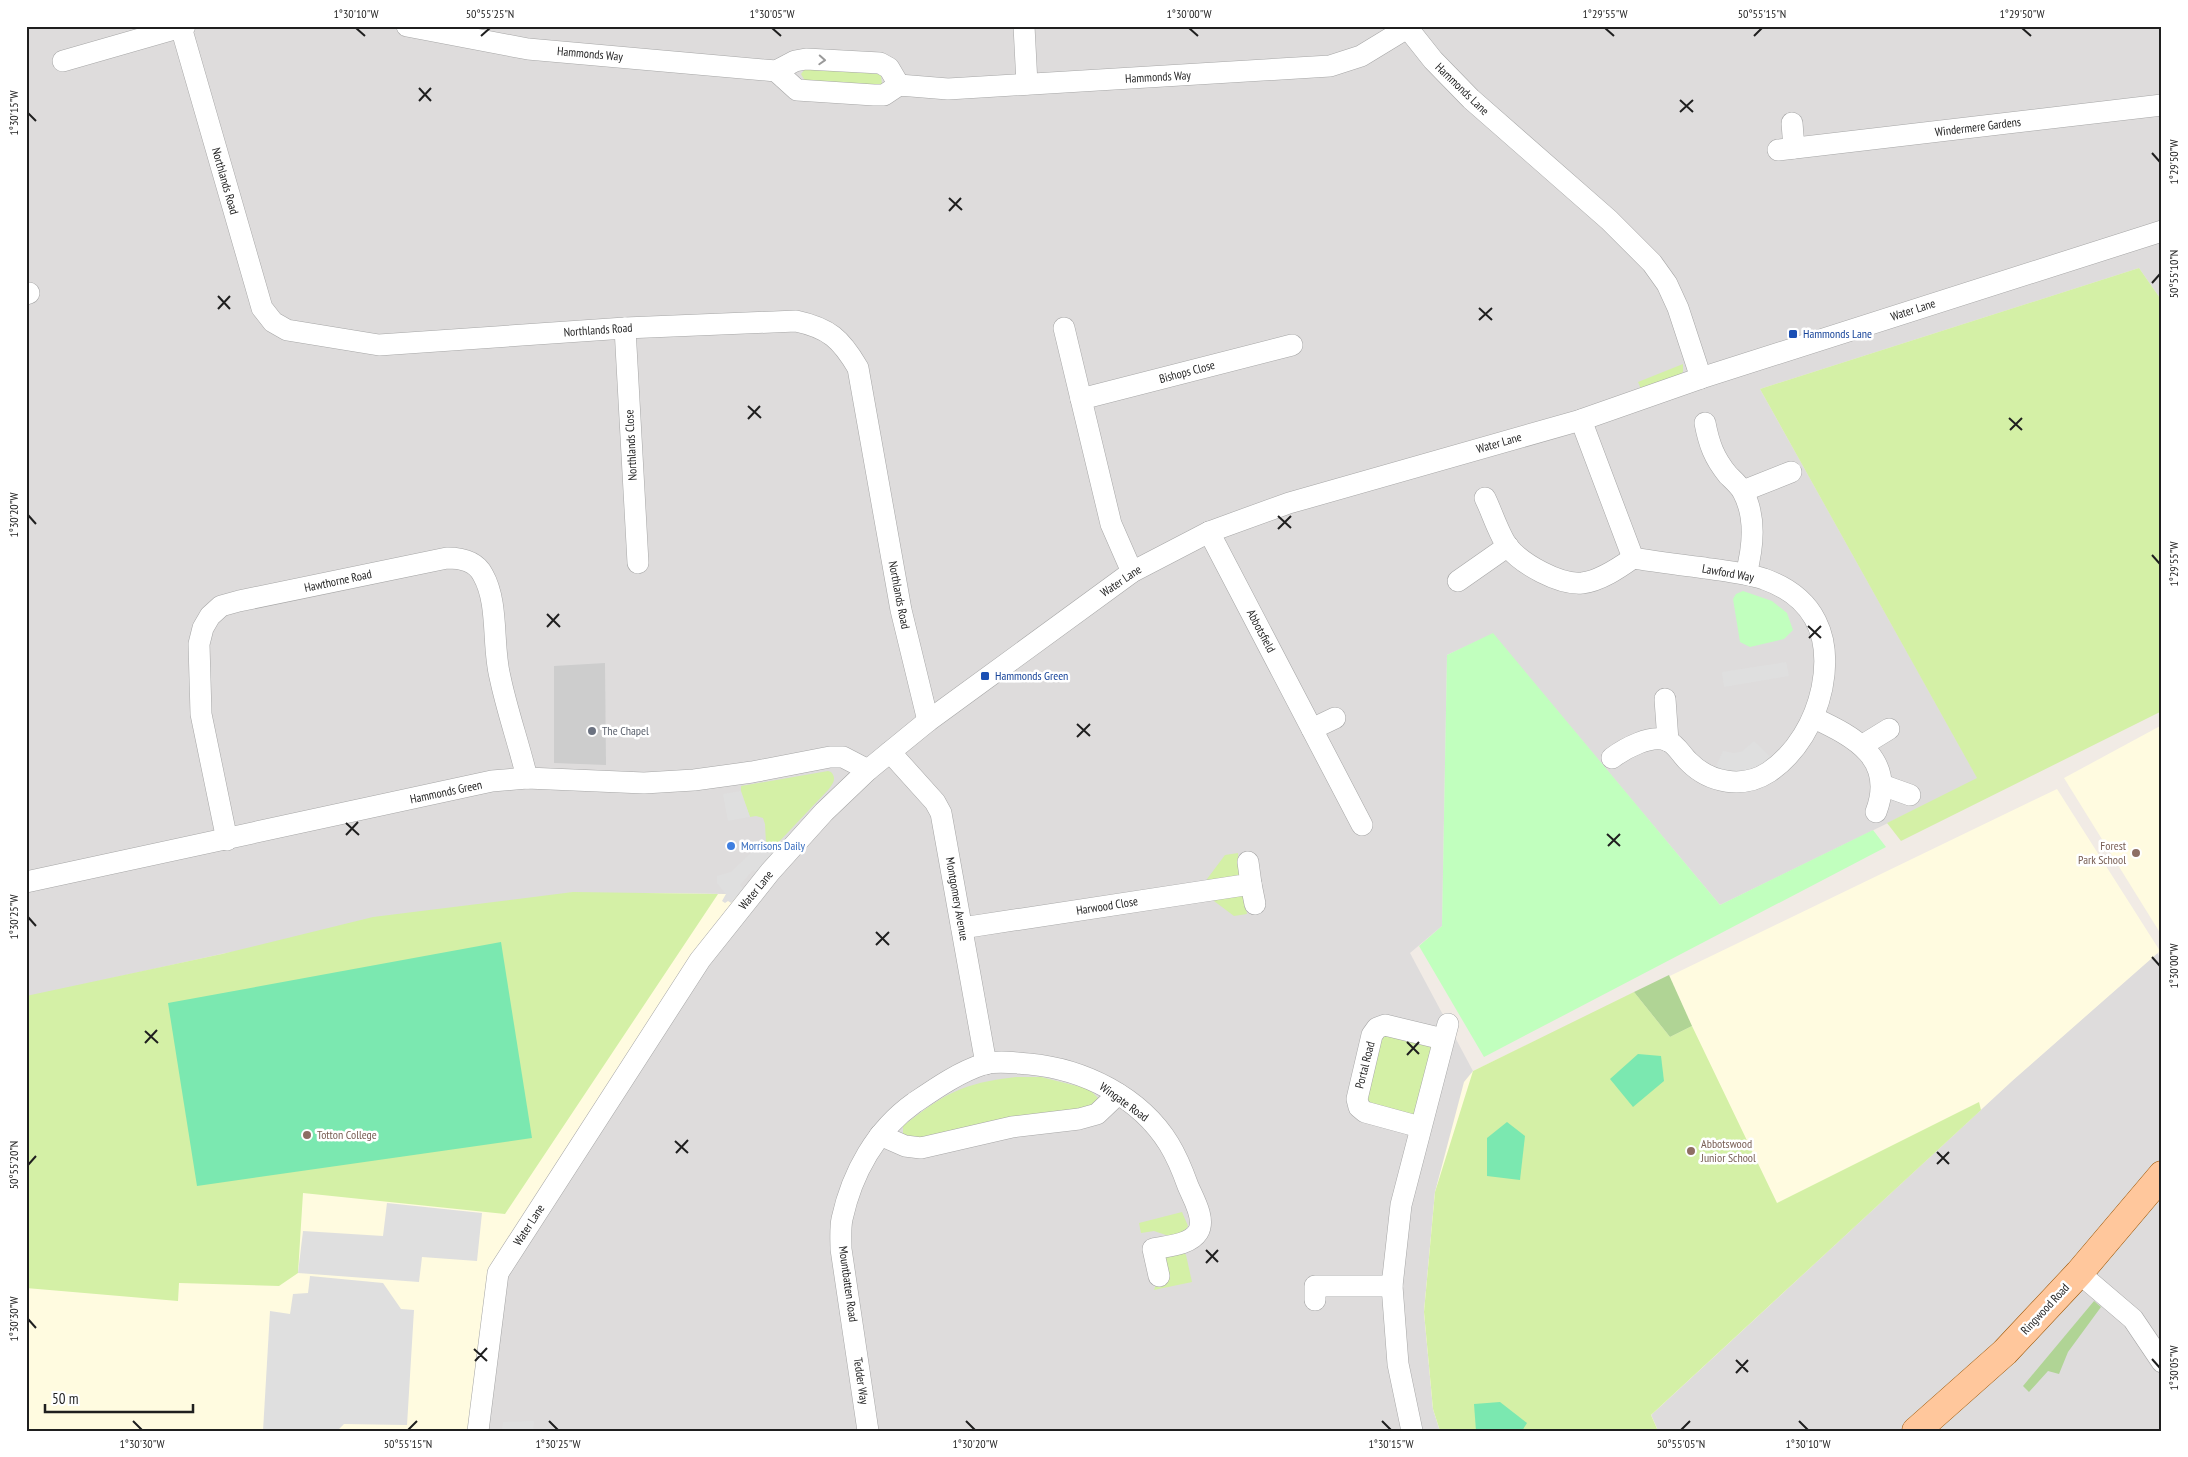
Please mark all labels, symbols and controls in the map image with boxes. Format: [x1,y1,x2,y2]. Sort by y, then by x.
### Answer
text: 1°30'10"W [333,6,379,21]
text: 50°55'25"N [466,6,514,21]
text: 1°30'05"W [749,6,795,21]
text: 1°30'00"W [1166,6,1212,21]
text: 1°29'55"W [1582,6,1628,21]
text: 50°55'15"N [1738,6,1786,21]
text: 1°29'50"W [1999,6,2045,21]
street label: Hammonds Way [557,43,624,64]
one-way arrow [818,54,826,65]
street label: Hammonds Lane [1432,59,1492,118]
street label: Hammonds Way [1125,67,1192,86]
text: 1°30'15"W [6,90,21,136]
street label: Windermere Gardens [1934,114,2022,139]
text: 1°29'50"W [2166,139,2181,185]
street label: Northlands Road [209,146,242,216]
text: 50°55'10"N [2166,250,2181,298]
street label: Water Lane [1889,295,1937,324]
street label: Northlands Road [563,320,633,339]
place label: Hammonds Lane [1803,326,1872,341]
marker: Hammonds Lane [1787,328,1799,340]
street label: Bishops Close [1157,357,1216,386]
street label: Northlands Close [621,409,640,481]
street label: Water Lane [1475,429,1523,456]
text: 1°30'20"W [6,492,21,538]
text: 1°29'55"W [2166,541,2181,587]
street label: Northlands Road [886,560,913,630]
street label: Water Lane [1097,561,1144,600]
street label: Lawford Way [1701,561,1756,585]
street label: Hawthorne Road [303,566,373,595]
street label: Abbotsfield [1244,607,1279,655]
place label: Hammonds Green [995,668,1068,683]
marker: Hammonds Green [979,670,991,682]
place label: The Chapel [602,723,649,738]
marker: The Chapel [586,725,598,737]
street label: Hammonds Green [408,777,483,806]
place label: Morrisons Daily [741,838,806,853]
place label: Forest Park School [2078,838,2127,867]
marker: Morrisons Daily [725,840,737,852]
marker: Forest Park School [2130,847,2142,859]
street label: Montgomery Avenue [943,856,972,942]
street label: Water Lane [735,867,776,912]
street label: Harwood Close [1075,893,1139,918]
text: 1°30'25"W [6,894,21,940]
text: 1°30'00"W [2166,943,2181,989]
street label: Portal Road [1351,1040,1378,1090]
street label: Wingate Road [1097,1079,1152,1124]
place label: Totton College [317,1127,377,1142]
marker: Totton College [301,1129,313,1141]
place label: Abbotswood Junior School [1700,1136,1756,1165]
text: 50°55'20"N [6,1141,21,1189]
marker: Abbotswood Junior School [1685,1145,1697,1157]
street label: Water Lane [510,1201,547,1248]
street label: Mountbatten Road [836,1245,861,1323]
street label: Ringwood Road [2017,1280,2072,1337]
text: 1°30'30"W [6,1296,21,1342]
text: 1°30'05"W [2166,1345,2181,1391]
street label: Tedder Way [851,1357,872,1406]
scale bar [45,1382,192,1414]
text: 50 m [52,1389,78,1408]
text: 1°30'30"W [119,1436,165,1451]
text: 50°55'15"N [384,1436,432,1451]
text: 1°30'25"W [535,1436,581,1451]
text: 1°30'20"W [952,1436,998,1451]
text: 1°30'15"W [1368,1436,1414,1451]
text: 50°55'05"N [1657,1436,1705,1451]
text: 1°30'10"W [1785,1436,1831,1451]

